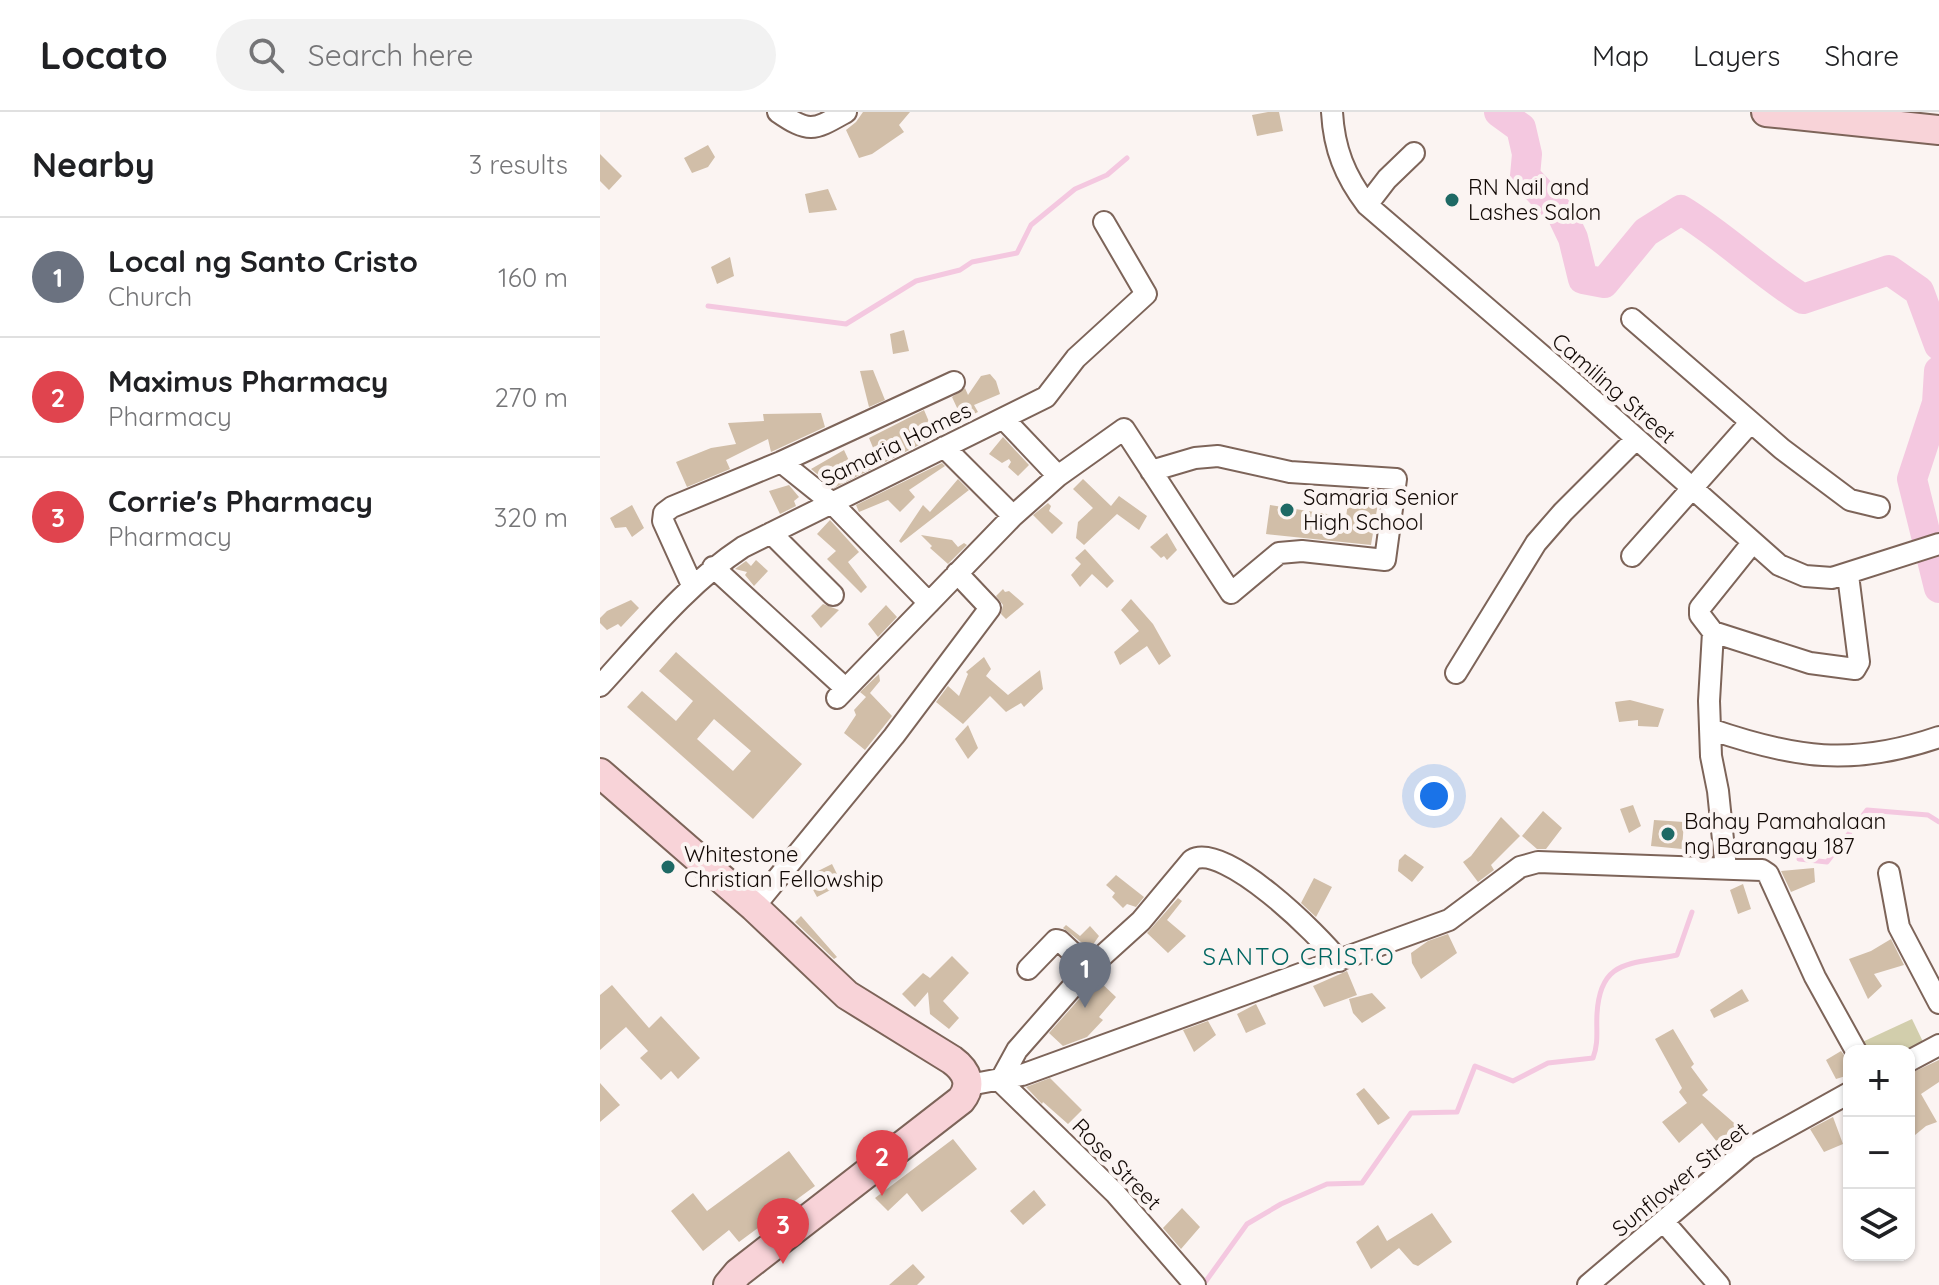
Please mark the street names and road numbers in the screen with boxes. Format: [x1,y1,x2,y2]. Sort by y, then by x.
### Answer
street label: Camiling Street [1546,327,1682,449]
street label: Samaria Homes [816,396,976,492]
street label: Rose Street [1066,1112,1168,1216]
street label: Sunflower Street [1606,1115,1754,1243]

